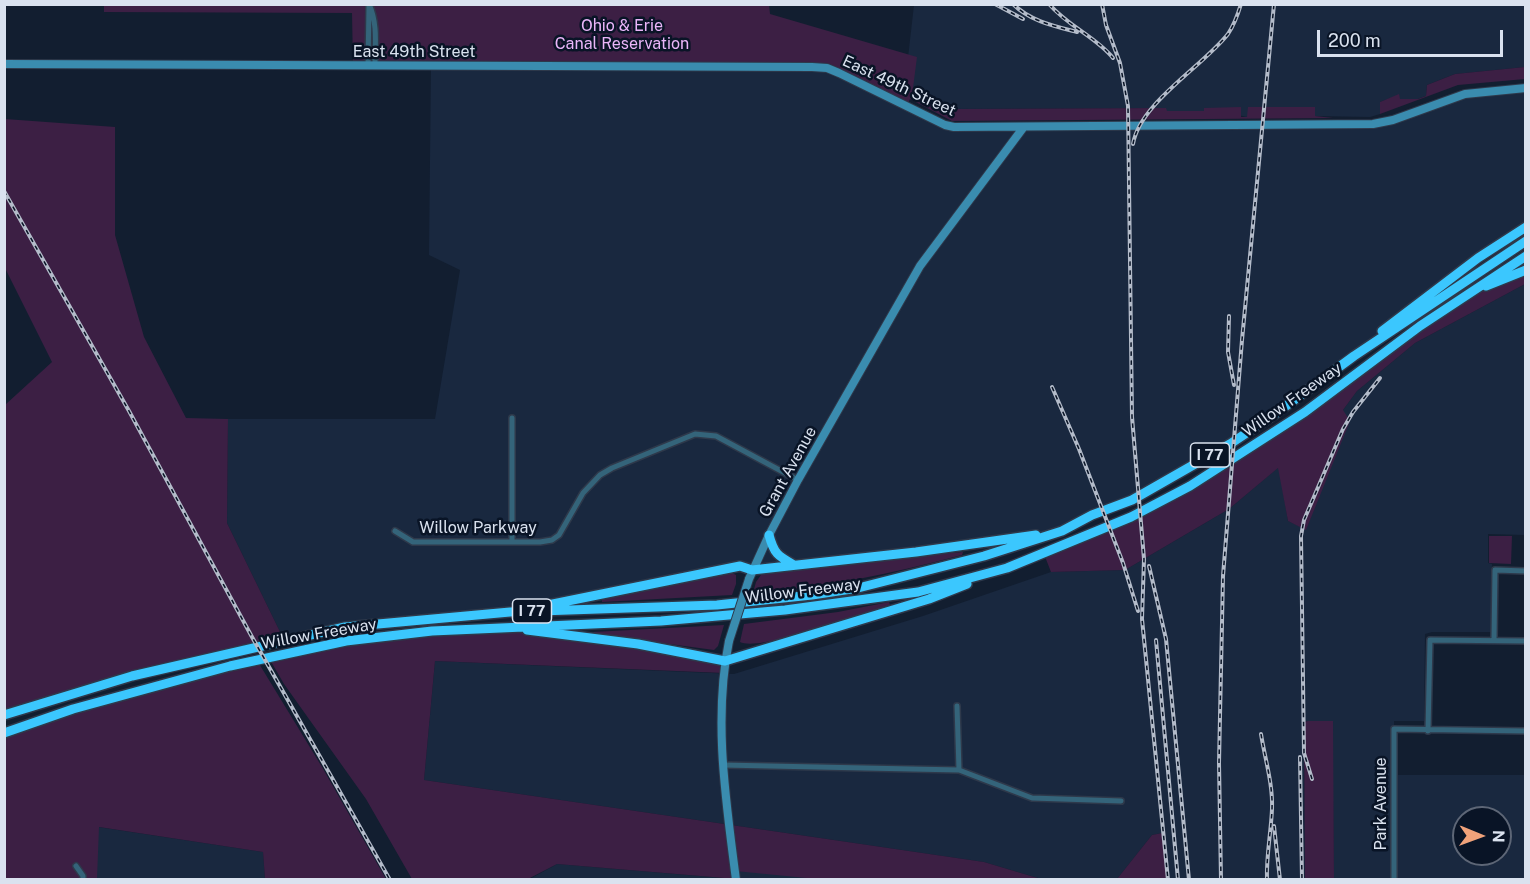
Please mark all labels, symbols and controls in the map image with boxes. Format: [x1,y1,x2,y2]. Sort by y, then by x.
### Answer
park label: Ohio & Erie Canal Reservation [555,16,689,54]
scale bar [1320,18,1506,56]
text: 200 m [1328,30,1381,51]
street label: East 49th Street [353,42,475,62]
street label: East 49th Street [839,51,959,121]
street label: Willow Freeway [1239,359,1345,441]
street label: Grant Avenue [755,423,821,521]
road number: I 77 [1190,443,1230,467]
street label: Willow Parkway [419,518,537,538]
street label: Willow Freeway [744,574,862,608]
road number: I 77 [512,599,552,623]
street label: Willow Freeway [260,614,378,654]
street label: Park Avenue [1371,758,1391,850]
north arrow [1452,806,1512,866]
text: N [1489,830,1508,843]

